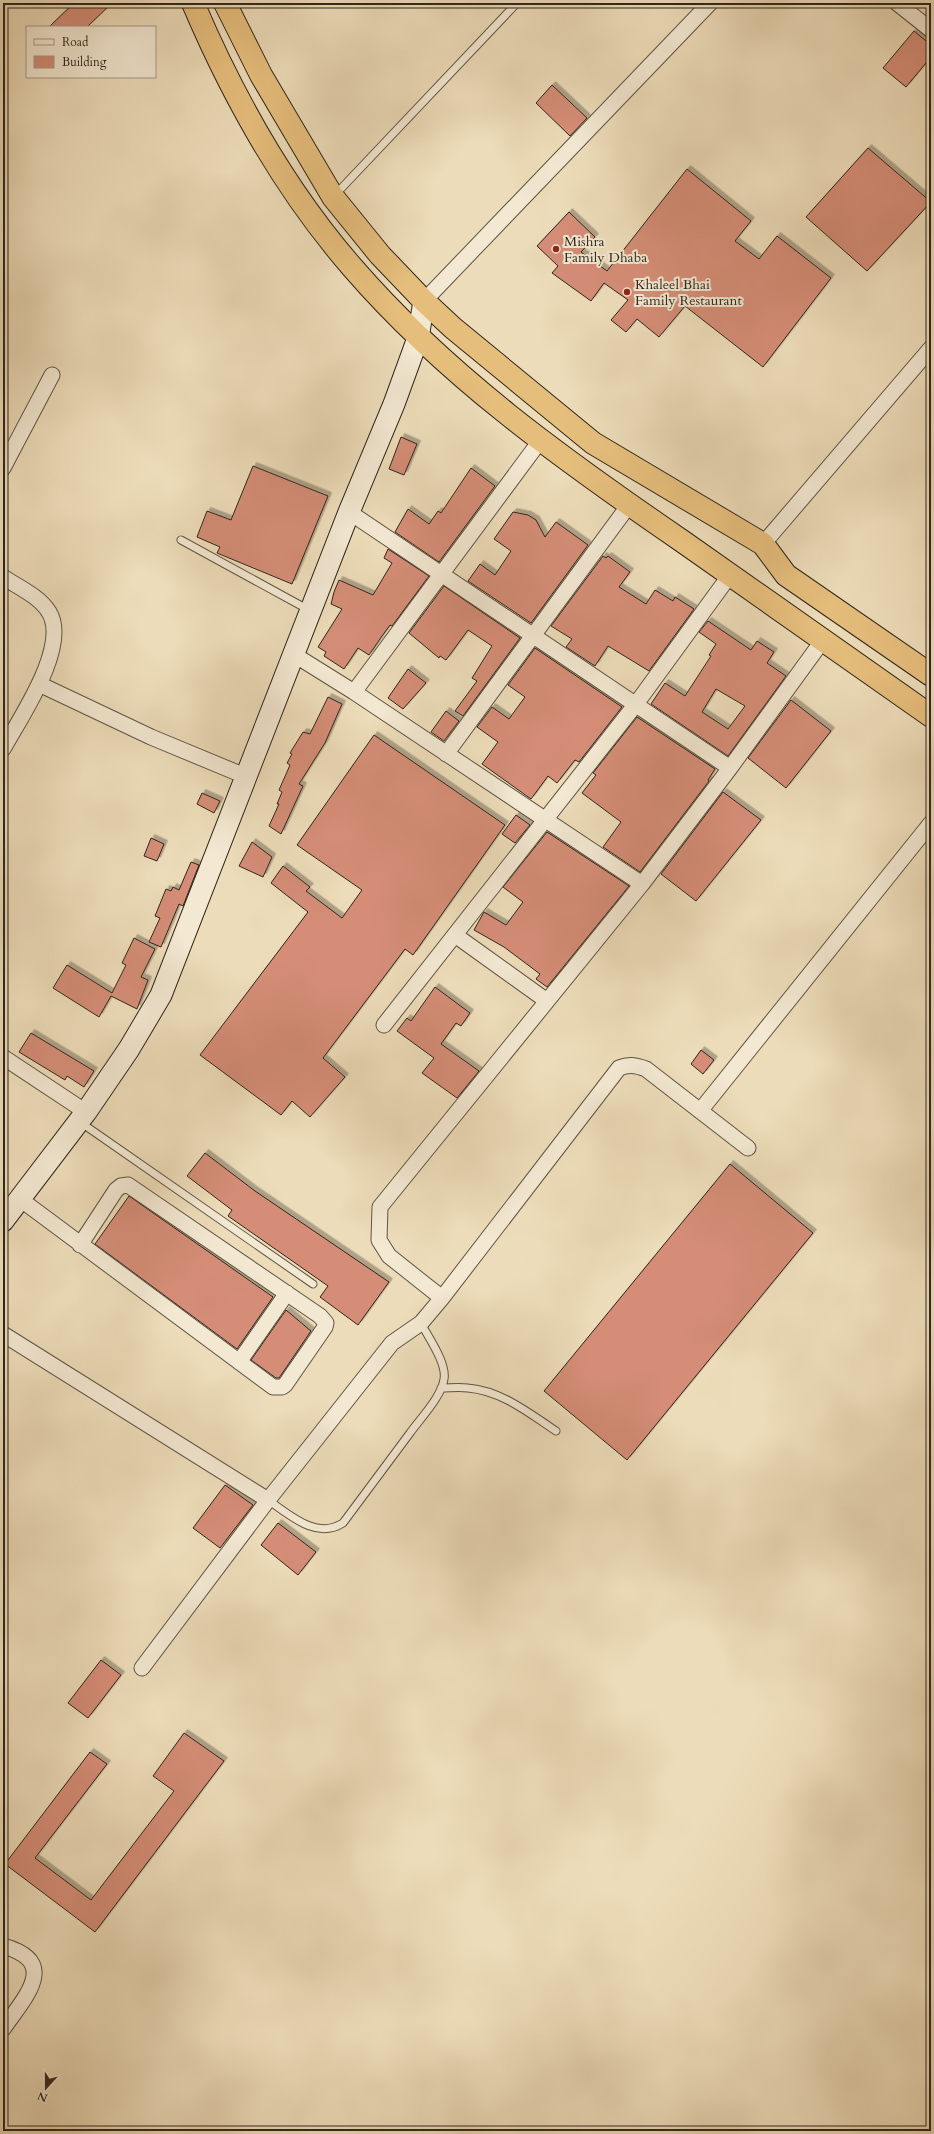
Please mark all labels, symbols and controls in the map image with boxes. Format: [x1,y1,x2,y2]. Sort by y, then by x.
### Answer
legend [26,26,156,78]
text: Road [62,34,89,50]
text: Building [62,54,107,70]
place label: Mishra Family Dhaba [564,232,647,267]
marker: Mishra Family Dhaba [551,244,561,254]
place label: Khaleel Bhai Family Restaurant [635,275,743,310]
marker: Khaleel Bhai Family Restaurant [622,287,632,297]
north arrow [26,2068,66,2108]
text: N [35,2088,50,2106]

